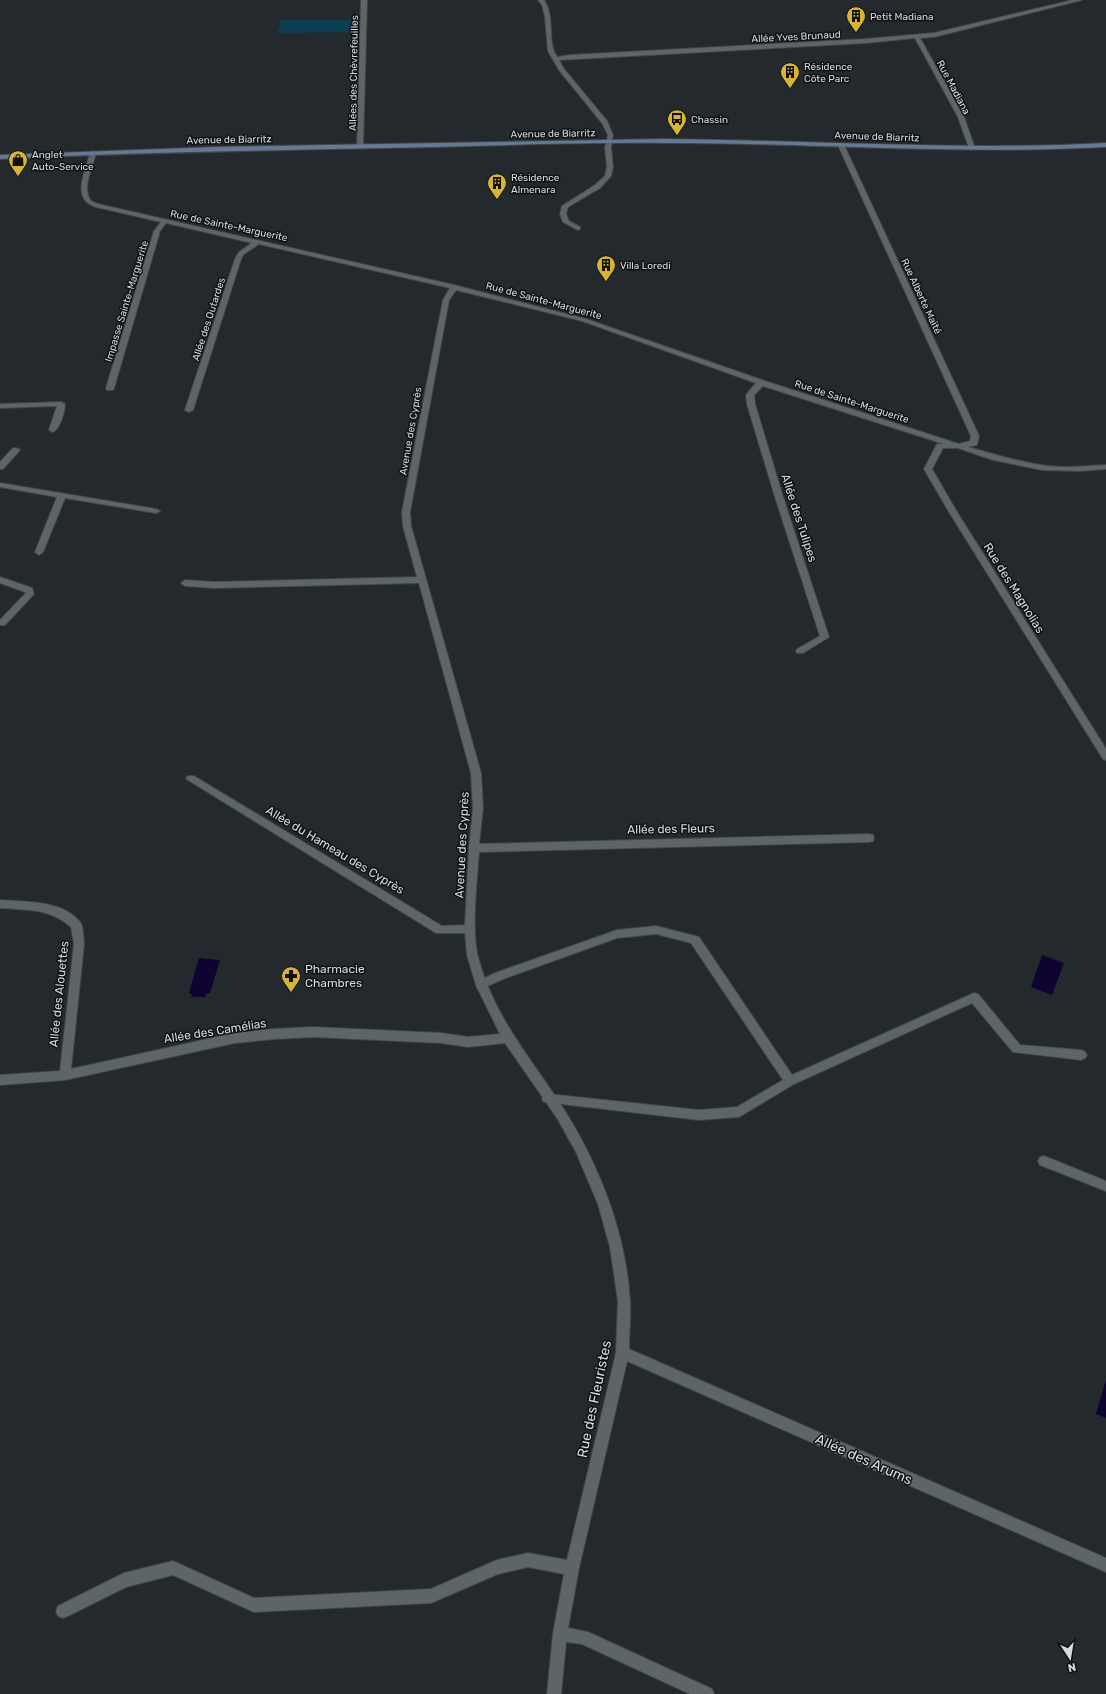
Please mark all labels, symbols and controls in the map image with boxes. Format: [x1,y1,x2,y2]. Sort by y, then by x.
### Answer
building icon: Petit Madiana [845,5,867,33]
place label: Petit Madiana [870,11,934,23]
street label: Allées des Chèvrefeuilles [347,15,361,131]
street label: Allée Yves Brunaud [751,29,841,45]
street label: Rue Madiana [934,58,972,117]
building icon: Résidence Côte Parc [779,61,801,89]
place label: Résidence Côte Parc [804,61,853,85]
bus stop icon: Chassin [666,108,688,136]
place label: Chassin [691,114,728,126]
street label: Avenue de Biarritz [510,127,596,141]
street label: Avenue de Biarritz [834,130,920,144]
street label: Avenue de Biarritz [186,133,272,147]
shop icon: Anglet Auto-Service [7,149,29,177]
place label: Anglet Auto-Service [32,149,94,173]
building icon: Résidence Almenara [486,172,508,200]
place label: Résidence Almenara [511,172,560,196]
street label: Rue de Sainte-Marguerite [169,208,289,244]
street label: Impasse Sainte-Marguerite [103,239,151,363]
building icon: Villa Loredi [595,254,617,282]
street label: Rue Alberte Maïté [898,257,944,337]
place label: Villa Loredi [620,260,671,272]
street label: Allée des Outardes [190,276,228,362]
street label: Rue de Sainte-Marguerite [484,280,603,322]
street label: Rue de Sainte-Marguerite [793,378,911,426]
street label: Avenue des Cyprès [397,386,425,476]
street label: Allée des Tulipes [778,472,820,564]
street label: Rue des Magnolias [981,540,1047,636]
street label: Avenue des Cyprès [452,791,472,899]
street label: Allée du Hameau des Cyprès [263,803,407,897]
street label: Allée des Fleurs [627,821,715,837]
street label: Allée des Alouettes [46,940,72,1048]
place label: Pharmacie Chambres [305,962,365,990]
pharmacy icon: Pharmacie Chambres [280,965,302,993]
street label: Allée des Camélias [163,1016,267,1046]
street label: Rue des Fleuristes [574,1339,615,1459]
street label: Allée des Arums [813,1430,915,1488]
north arrow [1050,1638,1090,1678]
text: N [1067,1660,1077,1674]

